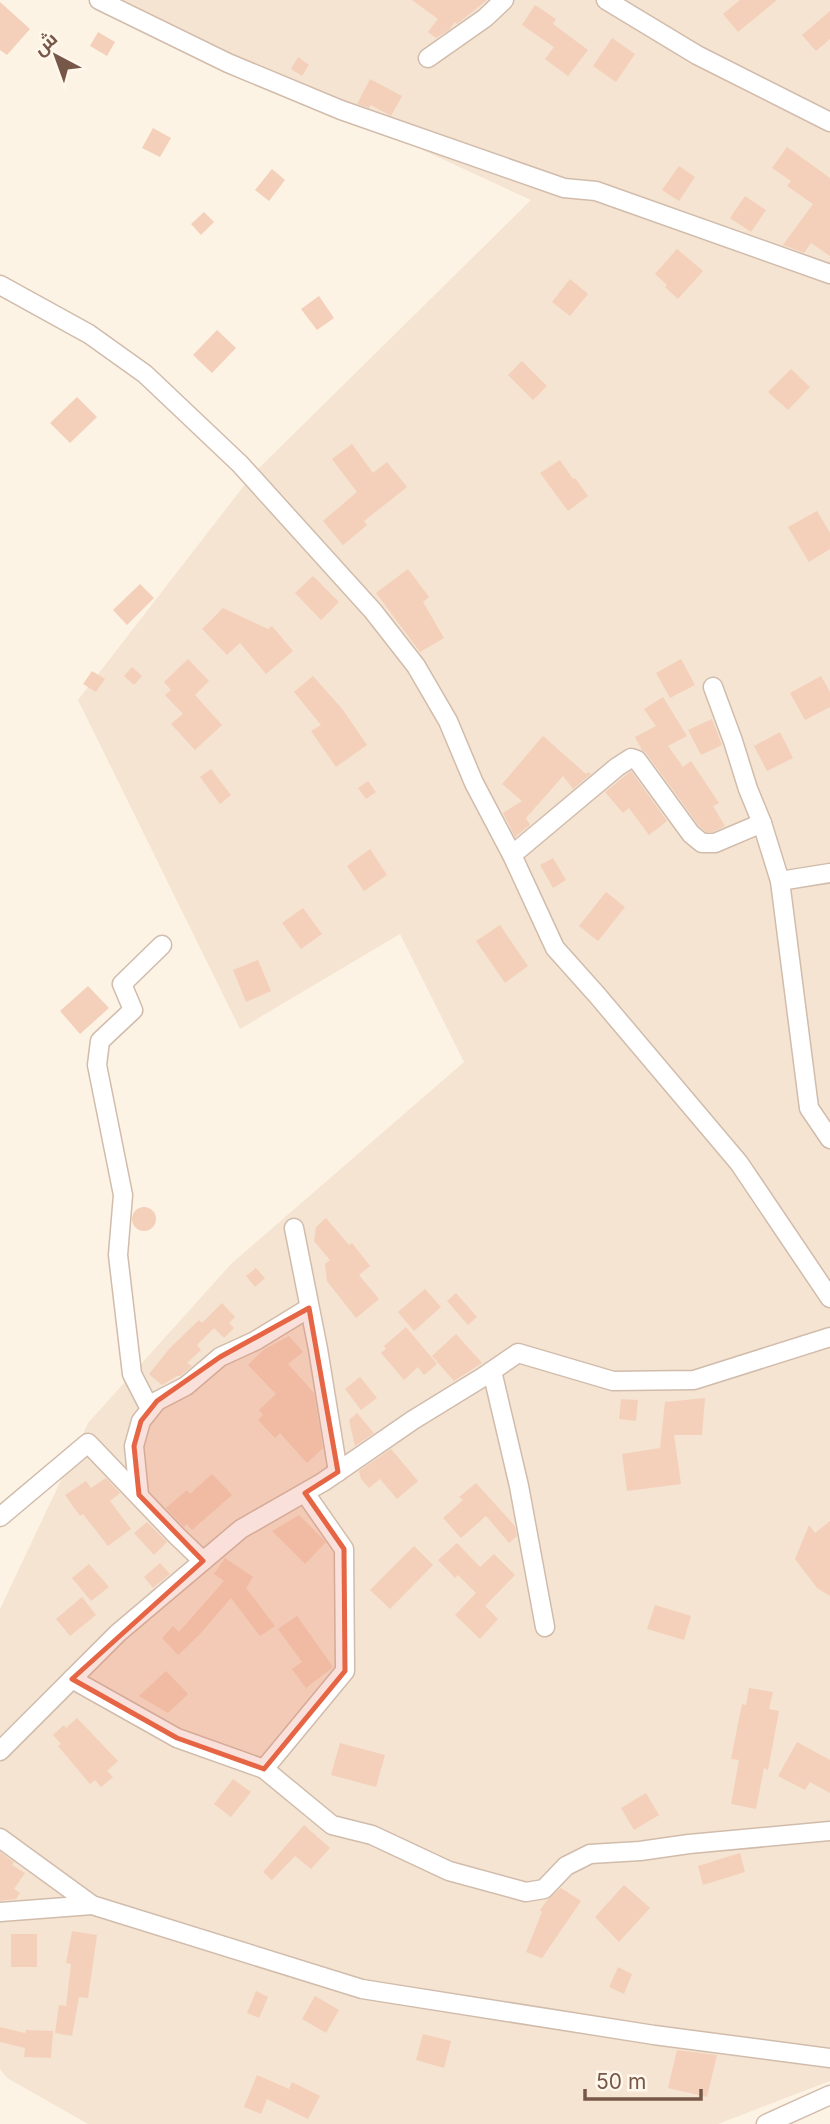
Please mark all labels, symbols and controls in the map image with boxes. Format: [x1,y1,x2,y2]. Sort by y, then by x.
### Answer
north arrow [21,21,91,91]
text: ش [28,27,62,60]
scale bar [585,2058,700,2102]
text: 50 m [596,2069,646,2094]

